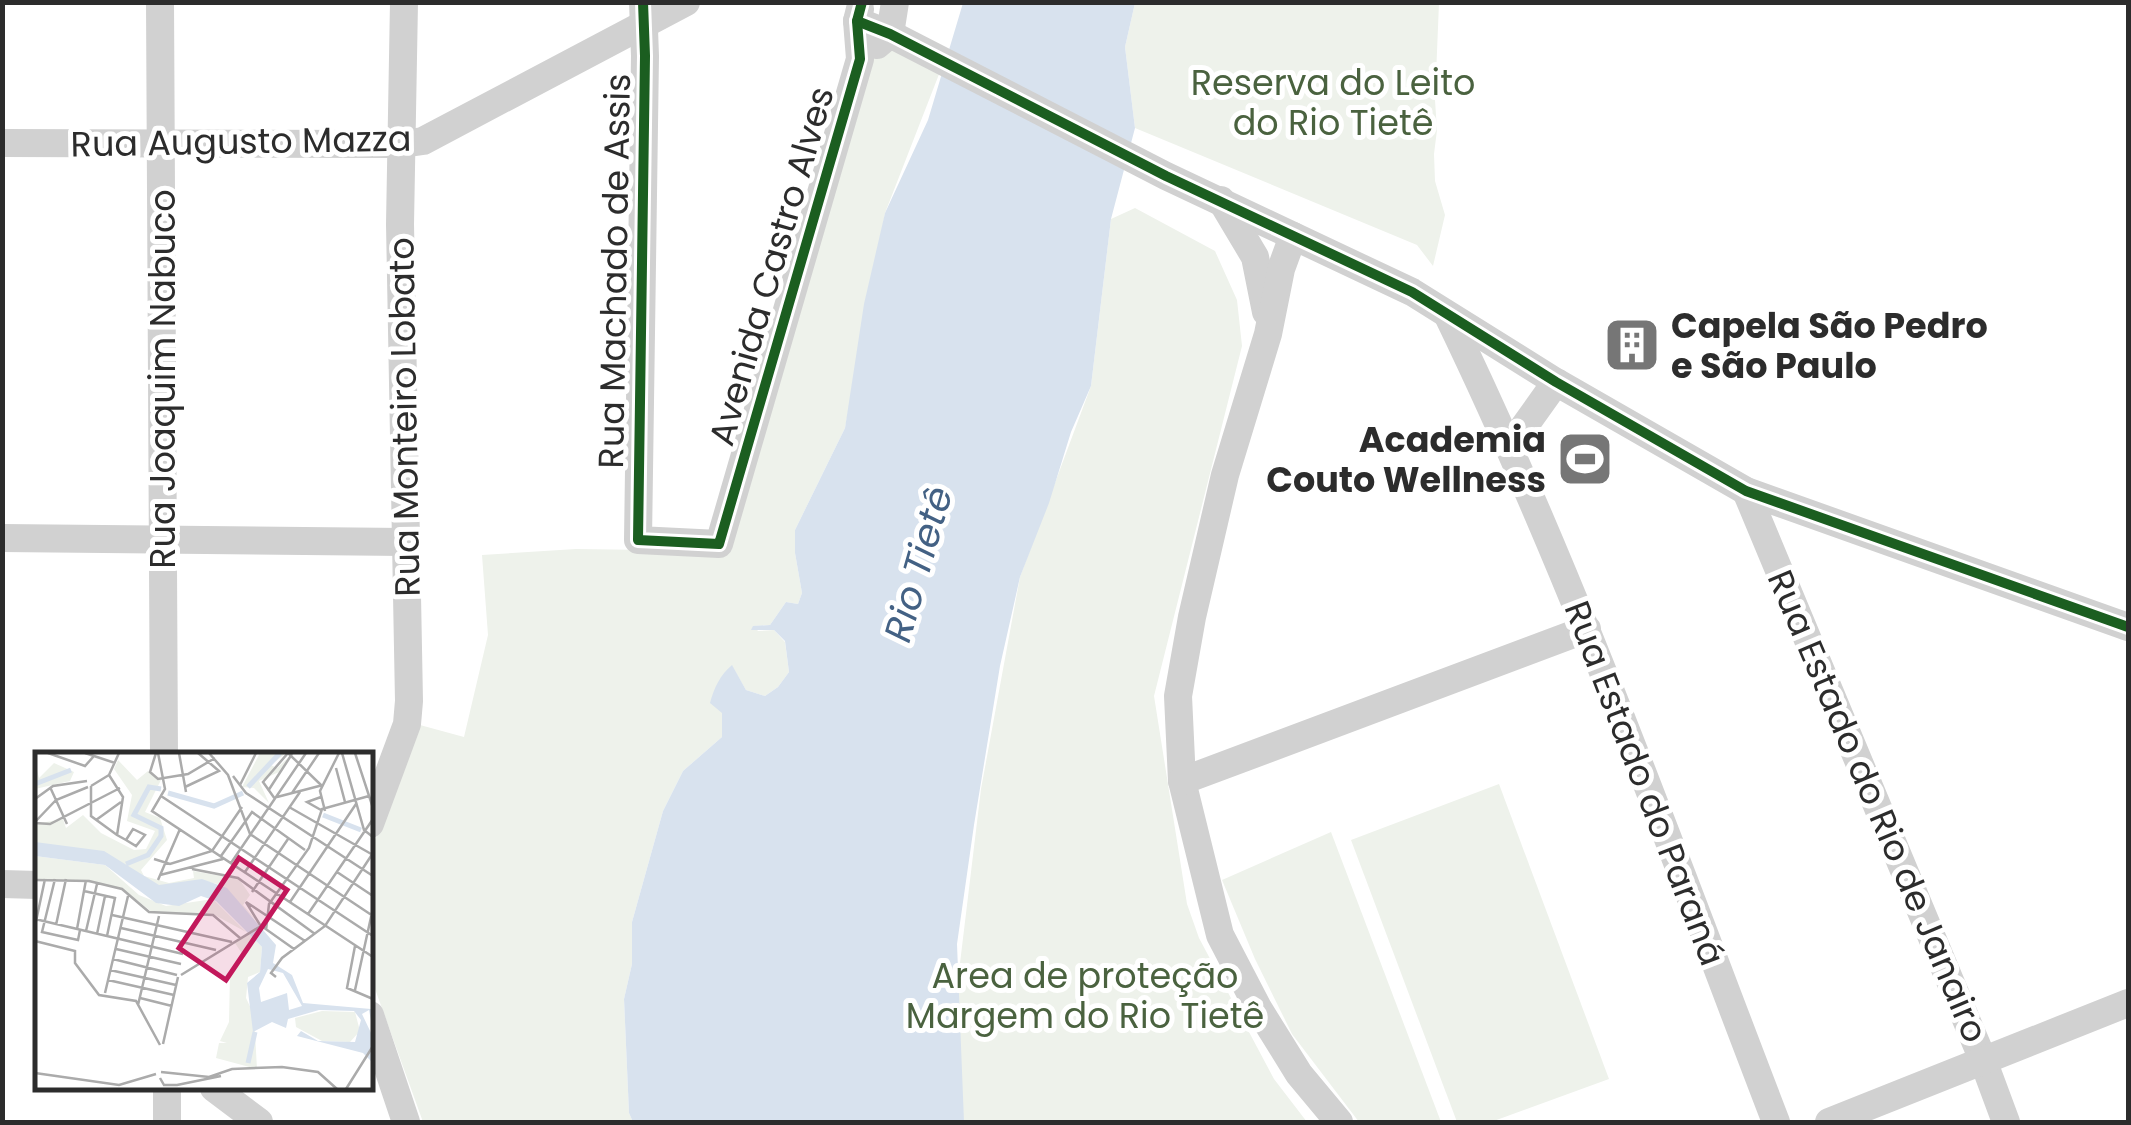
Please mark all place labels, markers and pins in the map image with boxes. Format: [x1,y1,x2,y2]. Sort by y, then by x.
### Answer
place label: Capela São Pedro e São Paulo [1671,301,1988,390]
building icon: Capela São Pedro e São Paulo [1602,315,1662,375]
place label: Academia Couto Wellness [1266,415,1546,504]
sports icon: Academia Couto Wellness [1555,429,1615,489]

